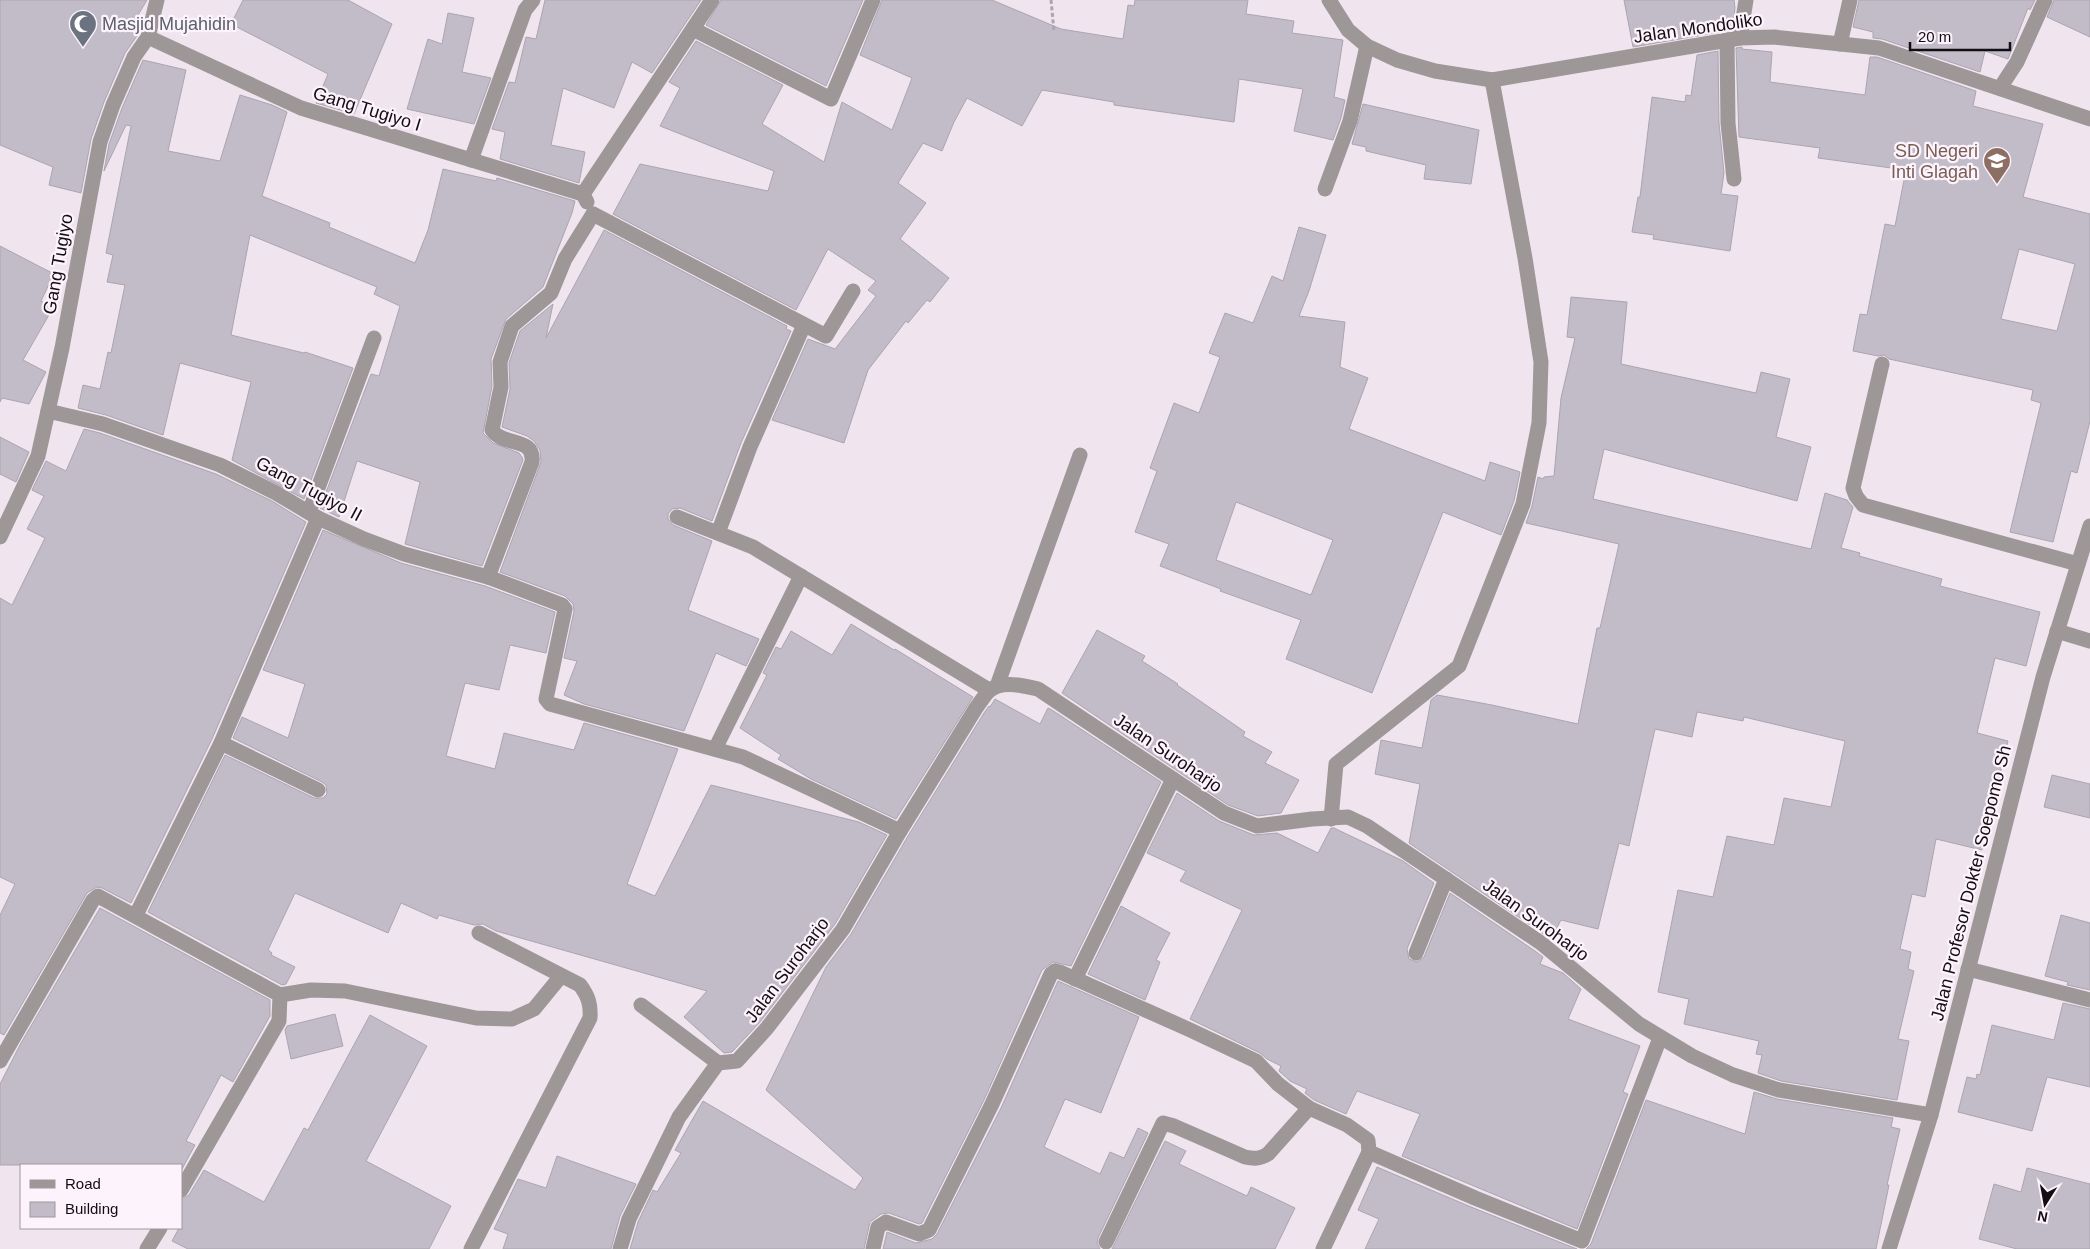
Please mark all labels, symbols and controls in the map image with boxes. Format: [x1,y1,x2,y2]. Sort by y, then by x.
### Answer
mosque icon: Masjid Mujahidin [68,9,98,48]
street label: Jalan Mondoliko [1632,9,1764,47]
place label: Masjid Mujahidin [102,14,236,34]
scale bar [1910,20,2010,52]
text: 20 m [1918,28,1951,45]
street label: Gang Tugiyo I [310,83,424,135]
place label: SD Negeri Inti Glagah [1891,141,1978,182]
school or university icon: SD Negeri Inti Glagah [1982,146,2012,185]
street label: Gang Tugiyo [39,212,77,316]
street label: Gang Tugiyo II [253,453,365,525]
street label: Jalan Suroharjo [1110,709,1226,797]
street label: Jalan Profesor Dokter Soepomo Sh [1927,743,2015,1023]
street label: Jalan Suroharjo [1479,875,1593,965]
street label: Jalan Suroharjo [741,914,833,1026]
legend [20,1164,182,1229]
text: Road [65,1175,101,1192]
north arrow [2020,1179,2070,1229]
text: Building [65,1200,118,1217]
text: N [2036,1208,2049,1226]

